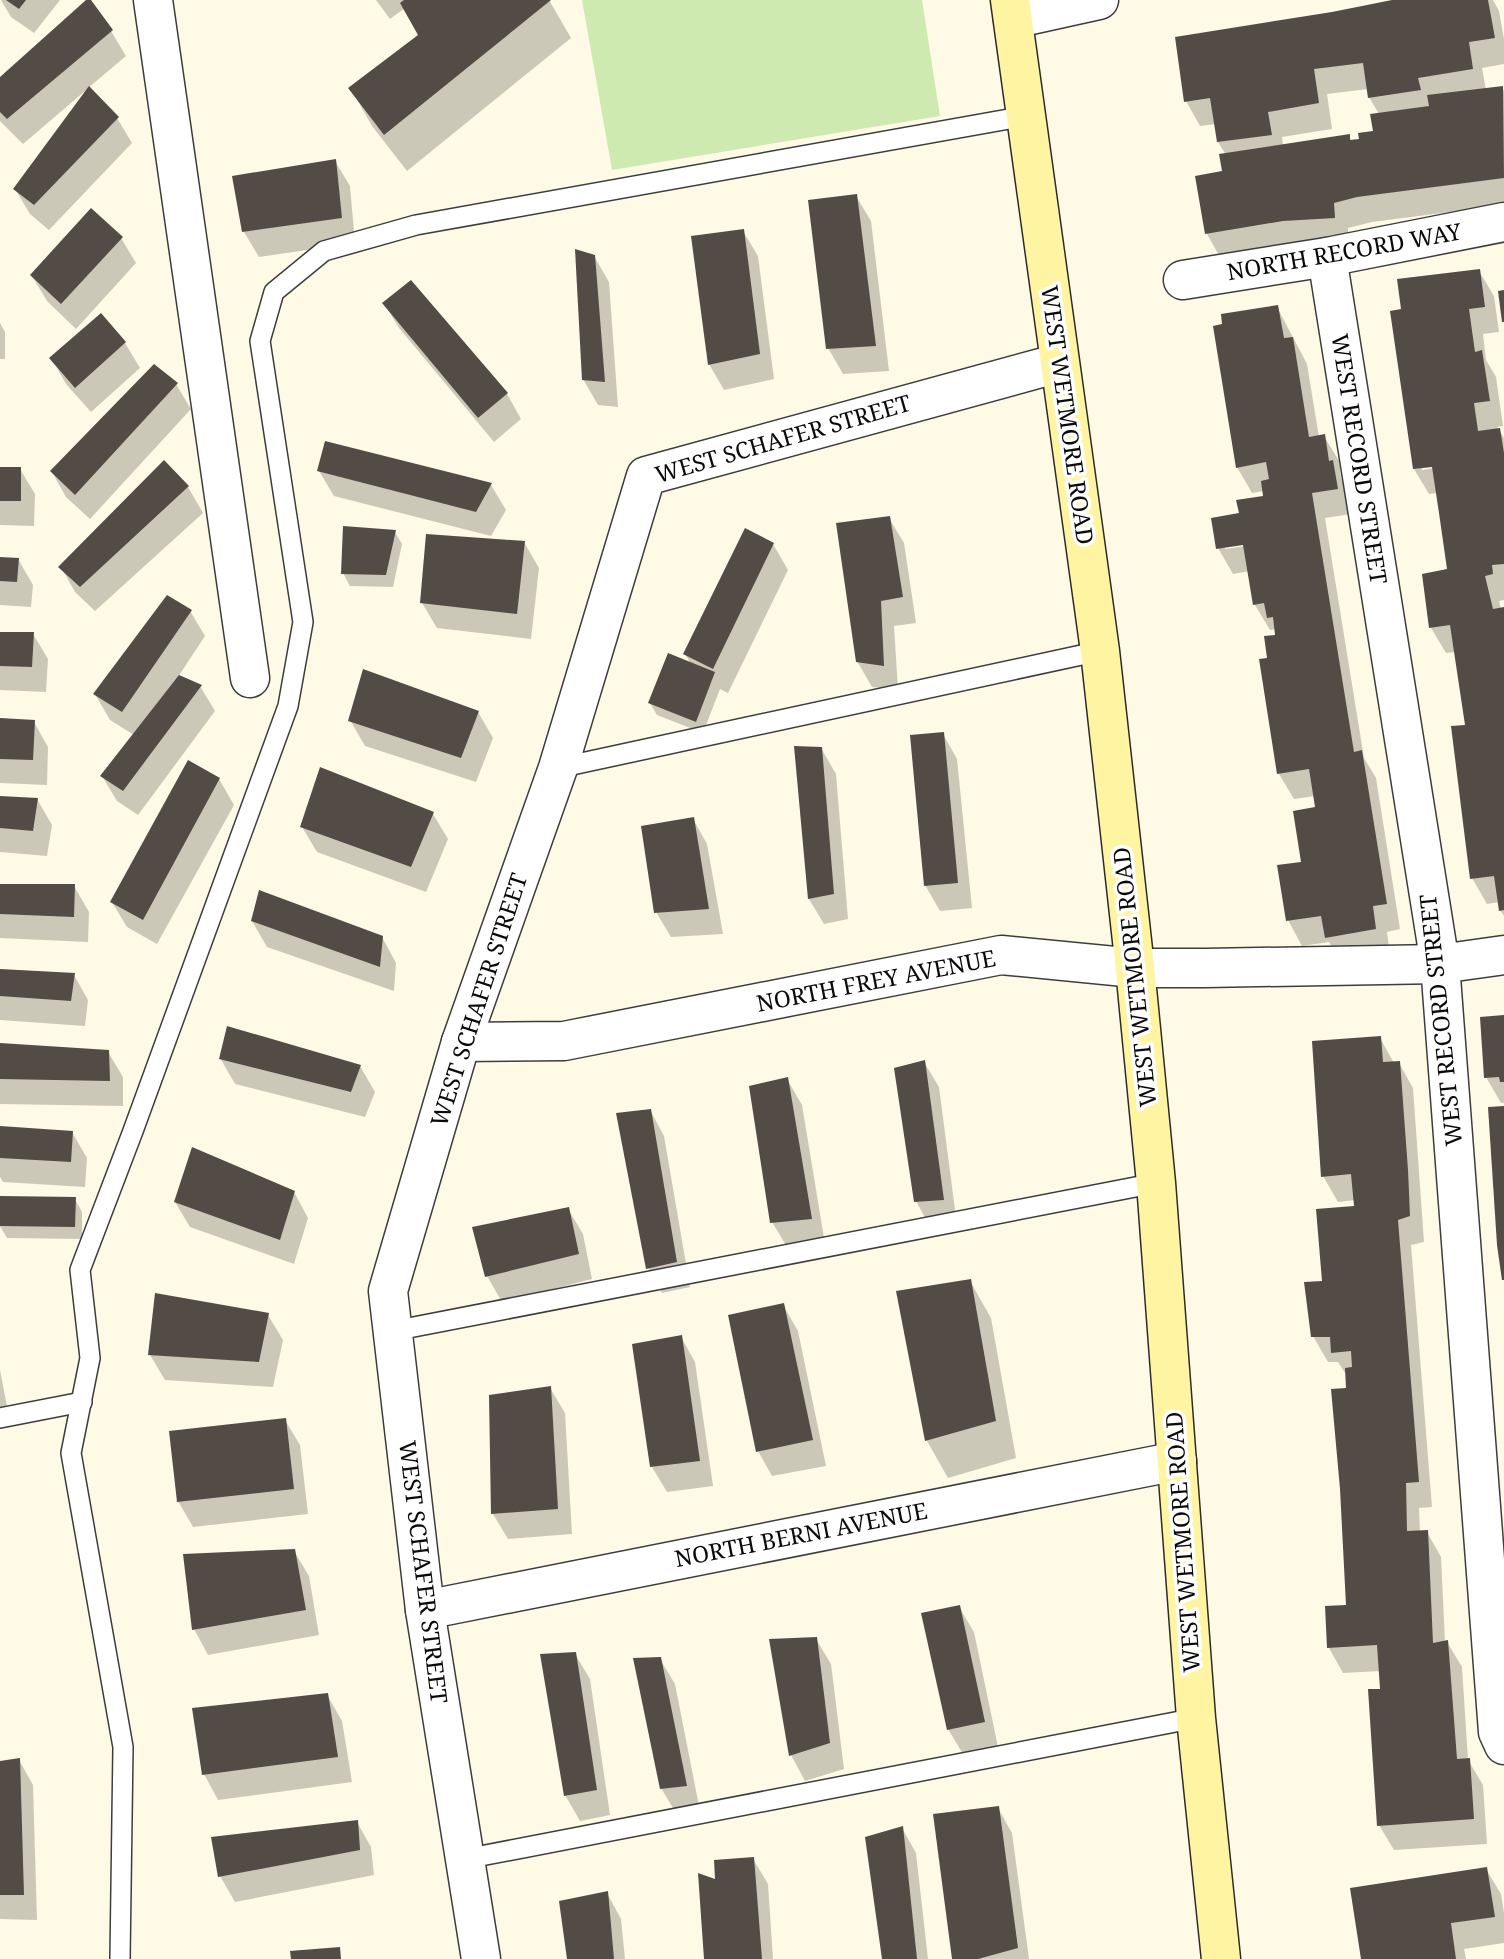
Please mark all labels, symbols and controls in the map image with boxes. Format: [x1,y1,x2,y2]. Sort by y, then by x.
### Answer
street label: NORTH RECORD WAY [1224,215,1464,287]
street label: WEST WETMORE ROAD [1034,283,1102,546]
street label: WEST RECORD STREET [1324,331,1396,586]
street label: WEST SCHAFER STREET [651,386,914,490]
street label: WEST WETMORE ROAD [1104,846,1164,1109]
street label: WEST SCHAFER STREET [422,869,534,1130]
street label: WEST RECORD STREET [1411,893,1469,1148]
street label: NORTH FREY AVENUE [753,941,998,1019]
street label: WEST WETMORE ROAD [1157,1411,1207,1674]
street label: WEST SCHAFER STREET [392,1439,456,1705]
street label: NORTH BERNI AVENUE [672,1494,930,1574]

